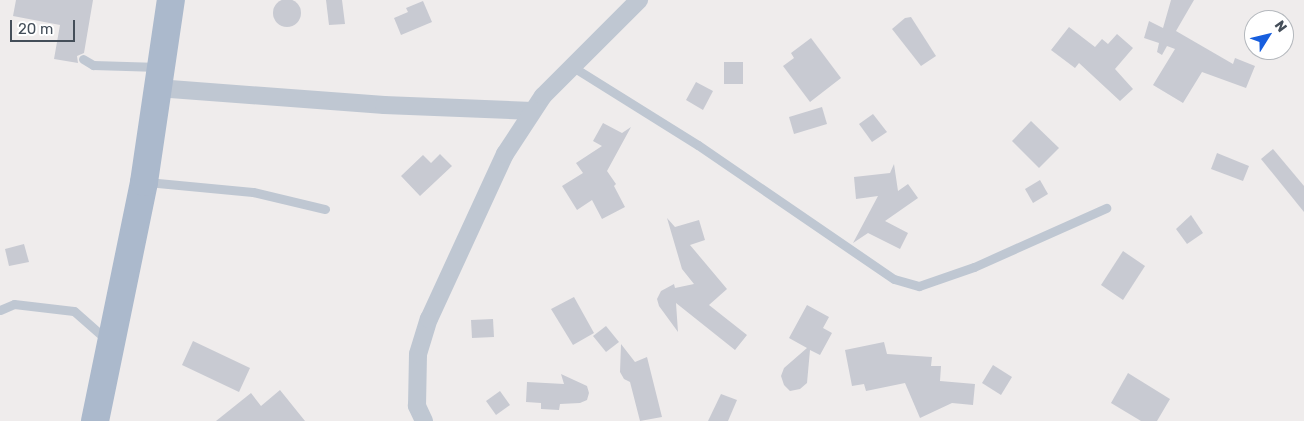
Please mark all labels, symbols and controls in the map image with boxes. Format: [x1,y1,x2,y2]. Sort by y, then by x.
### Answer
scale bar [12,10,78,42]
north arrow [1244,10,1294,60]
text: N [1271,17,1291,36]
text: 20 m [18,20,53,38]

